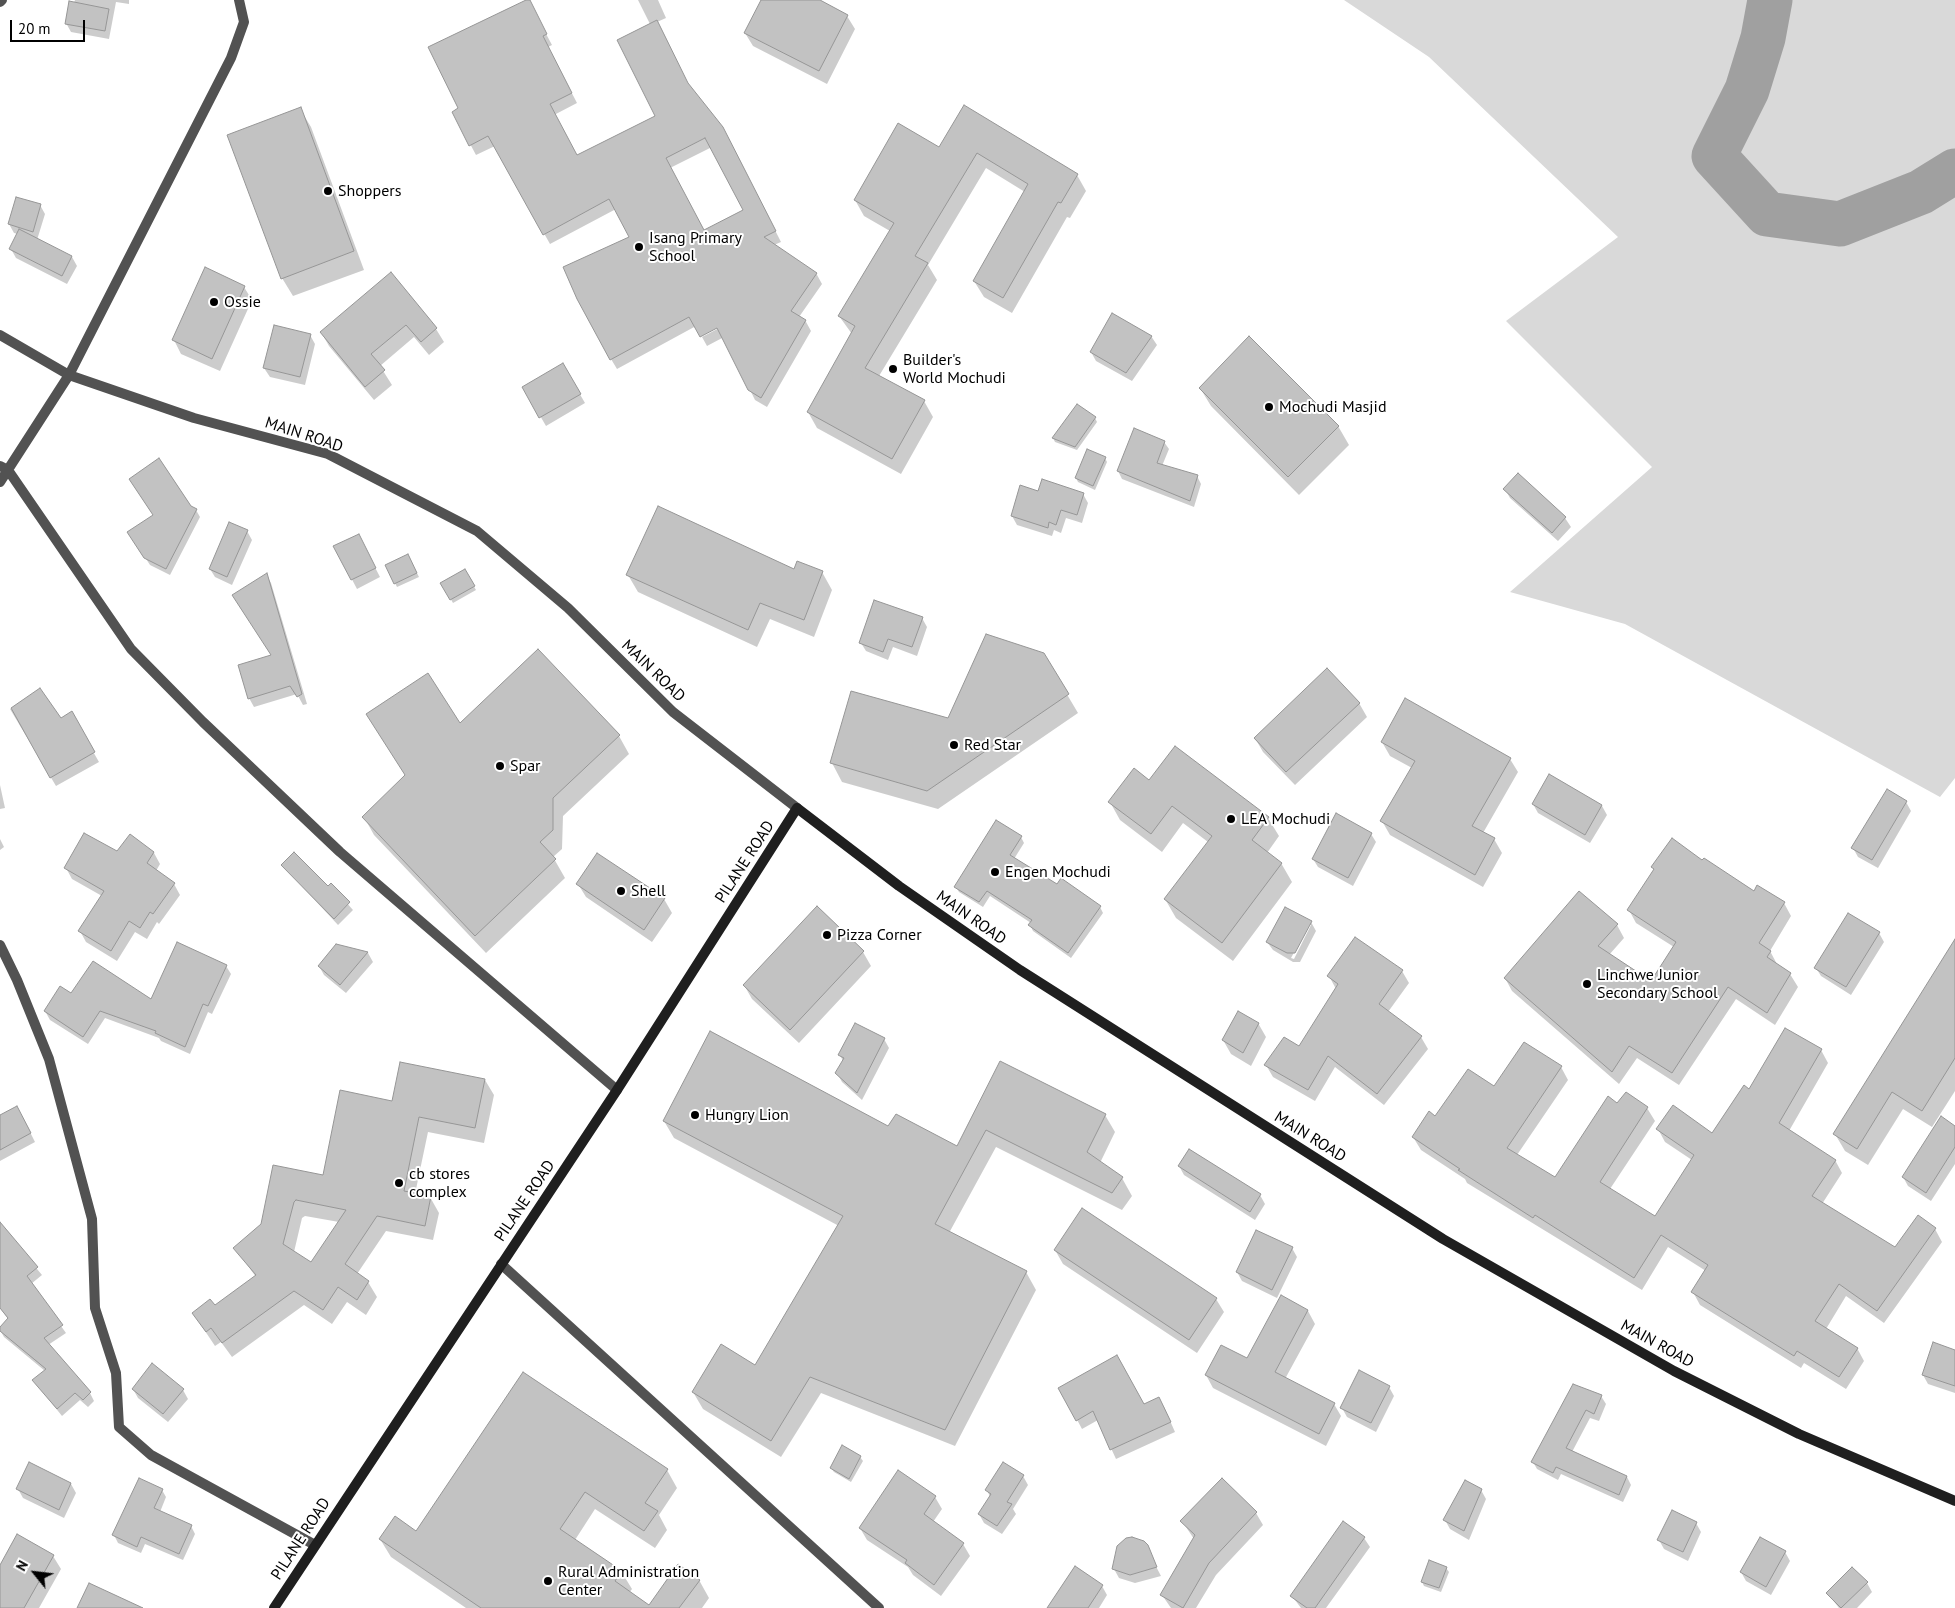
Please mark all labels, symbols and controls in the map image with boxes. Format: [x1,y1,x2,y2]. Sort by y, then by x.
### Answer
scale bar [12,10,88,42]
text: 20 m [18,19,51,38]
place label: Shoppers [338,181,401,201]
marker: Shoppers [322,185,334,197]
place label: Isang Primary School [649,228,742,266]
marker: Isang Primary School [633,241,645,253]
place label: Ossie [224,292,261,312]
marker: Ossie [208,296,220,308]
place label: Builder's World Mochudi [903,350,1006,388]
marker: Builder's World Mochudi [887,363,899,375]
place label: Mochudi Masjid [1279,397,1386,417]
marker: Mochudi Masjid [1263,401,1275,413]
street label: MAIN ROAD [263,413,345,457]
street label: MAIN ROAD [617,636,689,706]
place label: Red Star [964,735,1021,755]
marker: Red Star [948,739,960,751]
place label: Spar [510,756,541,776]
marker: Spar [494,760,506,772]
place label: LEA Mochudi [1241,809,1330,829]
marker: LEA Mochudi [1225,813,1237,825]
street label: PILANE ROAD [711,817,779,907]
place label: Engen Mochudi [1005,862,1111,882]
marker: Engen Mochudi [989,866,1001,878]
place label: Shell [631,881,666,901]
marker: Shell [615,885,627,897]
street label: MAIN ROAD [932,887,1010,949]
place label: Pizza Corner [837,925,922,945]
marker: Pizza Corner [821,929,833,941]
place label: Linchwe Junior Secondary School [1597,965,1718,1003]
marker: Linchwe Junior Secondary School [1581,978,1593,990]
place label: Hungry Lion [705,1105,789,1125]
street label: MAIN ROAD [1271,1107,1349,1167]
marker: Hungry Lion [689,1109,701,1121]
street label: PILANE ROAD [491,1157,559,1245]
place label: cb stores complex [409,1164,470,1202]
marker: cb stores complex [393,1177,405,1189]
street label: MAIN ROAD [1617,1316,1697,1372]
street label: PILANE ROAD [267,1494,335,1584]
north arrow [10,1548,60,1598]
text: N [12,1557,32,1574]
place label: Rural Administration Center [558,1562,699,1600]
marker: Rural Administration Center [542,1575,554,1587]

